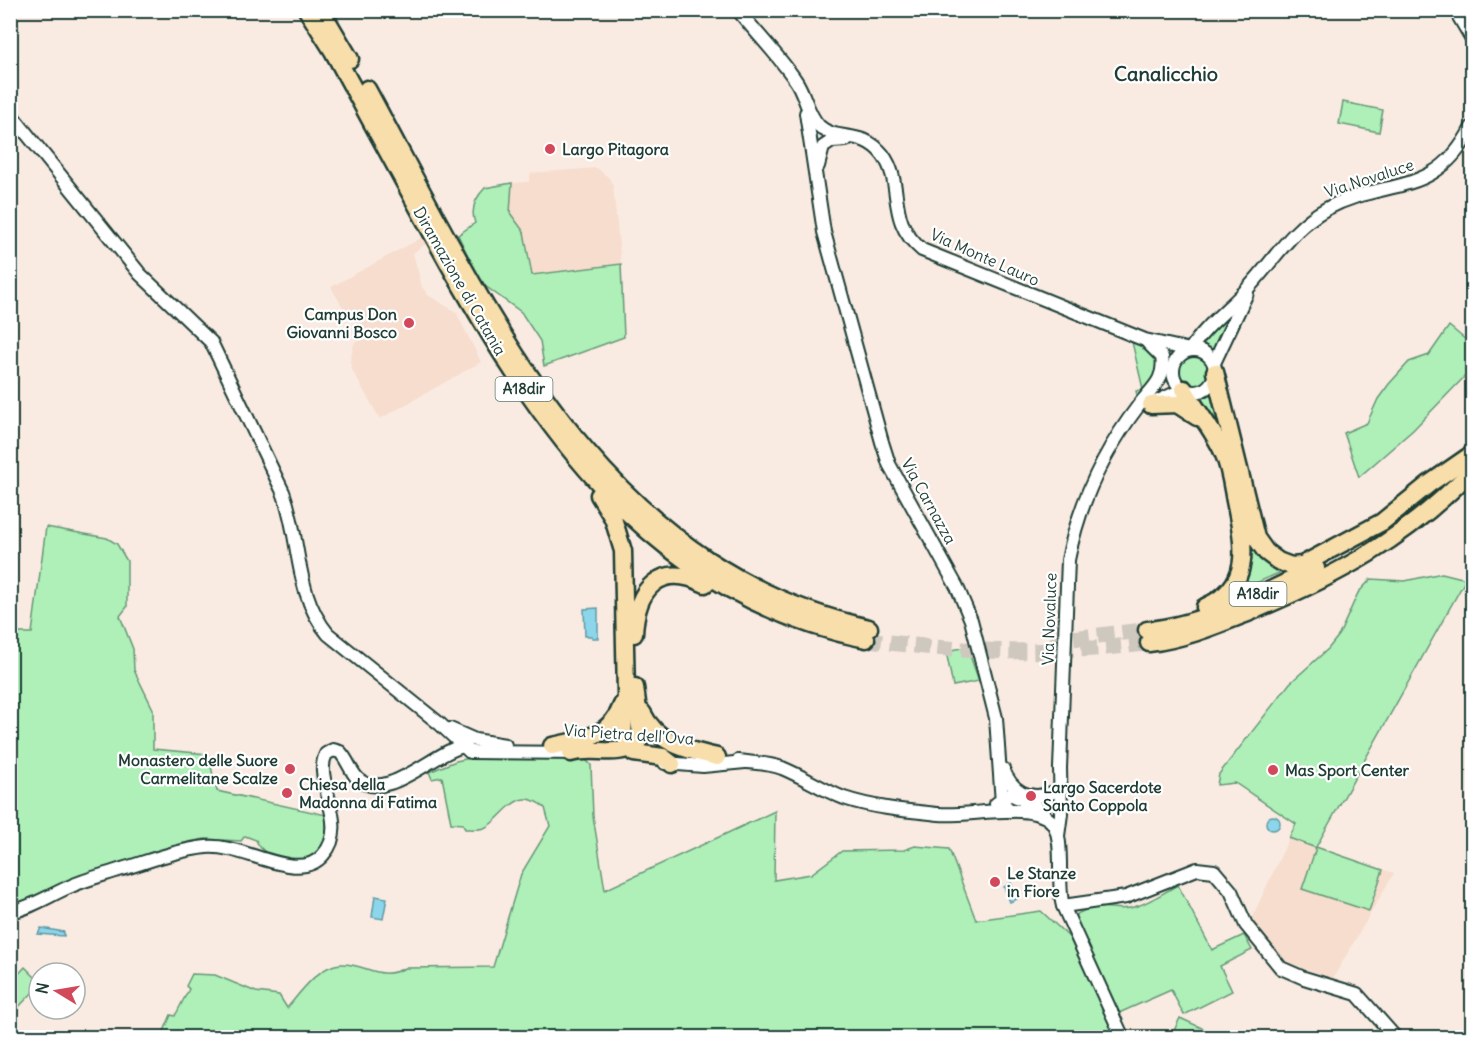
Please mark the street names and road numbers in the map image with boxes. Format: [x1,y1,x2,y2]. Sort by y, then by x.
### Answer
street label: Via Novaluce [1322,154,1416,202]
street label: Diramazione di Catania [409,203,511,359]
street label: Via Monte Lauro [927,224,1043,290]
road number: A18dir [496,377,552,401]
street label: Via Carnazza [897,454,961,548]
street label: Via Novaluce [1037,572,1061,666]
road number: A18dir [1230,582,1286,606]
street label: Via Pietra dell'Ova [563,719,695,749]

